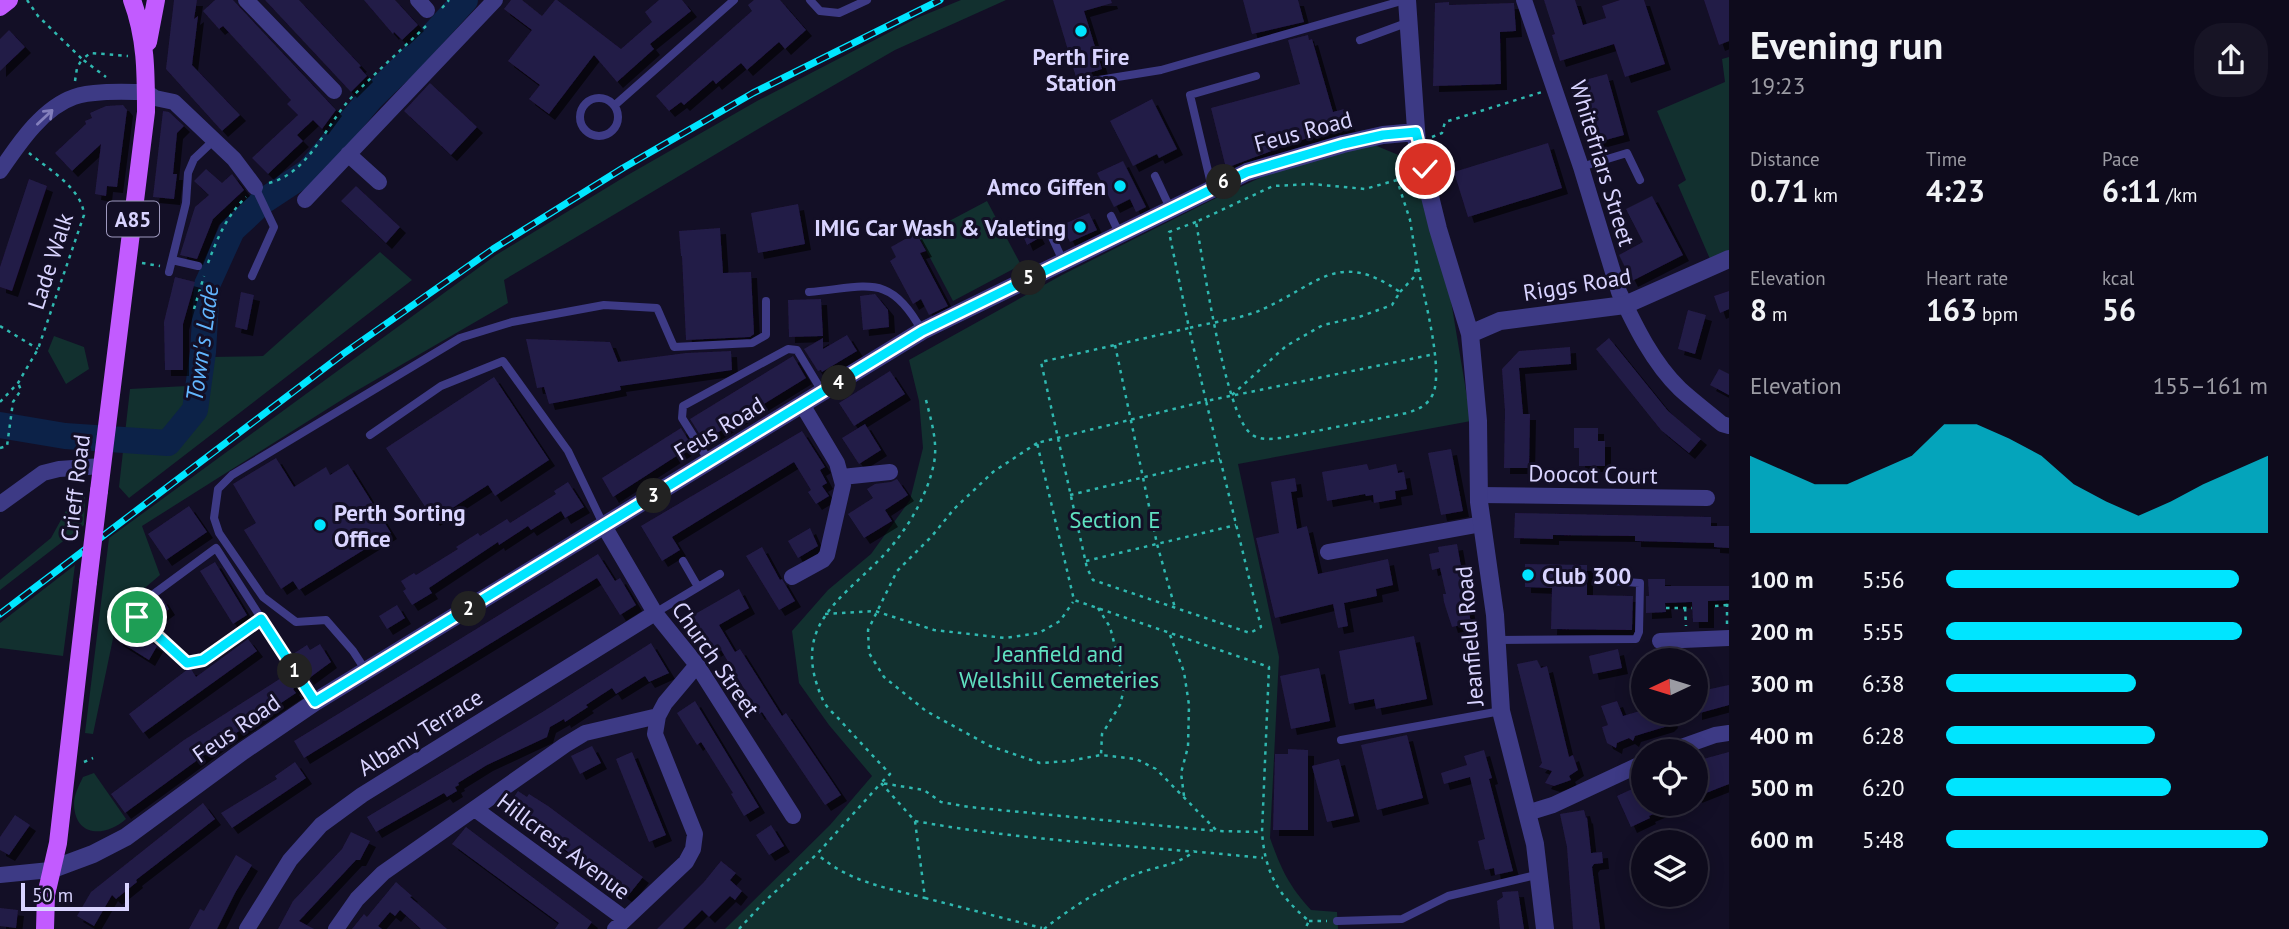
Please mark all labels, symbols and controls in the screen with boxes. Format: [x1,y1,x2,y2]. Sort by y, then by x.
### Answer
text: Evening run [1750,20,1943,69]
marker: Perth Fire Station [1073,23,1089,39]
button: share [2194,23,2268,97]
place label: Perth Fire Station [1033,42,1129,97]
text: 19:23 [1750,71,1805,100]
street label: Whitefriars Street [1564,76,1642,250]
street label: Feus Road [1251,104,1355,158]
one-way arrow [36,109,53,126]
pin [1395,139,1455,199]
text: Distance [1750,147,1820,171]
text: Time [1926,147,1967,171]
text: Pace [2102,147,2139,171]
icon: check [1406,150,1444,188]
pin: 6 [1206,164,1242,200]
text: 6 [1218,169,1229,193]
text: 0.71 [1750,171,1808,210]
text: 4:23 [1926,171,1985,210]
text: 6:11 [2102,171,2161,210]
place label: Amco Giffen [987,172,1106,201]
marker: Amco Giffen [1112,178,1128,194]
text: km [1808,183,1838,207]
text: /km [2161,183,2197,207]
road number: A85 [107,202,159,236]
street label: Lade Walk [21,209,79,313]
place label: IMIG Car Wash & Valeting [814,213,1066,242]
marker: IMIG Car Wash & Valeting [1072,219,1088,235]
pin: 5 [1012,260,1046,296]
street label: Riggs Road [1521,261,1633,307]
text: 5 [1023,265,1034,289]
text: Elevation [1750,266,1826,290]
text: Heart rate [1926,266,2008,290]
text: kcal [2102,266,2134,290]
water label: Town's Lade [178,283,226,403]
text: 8 [1750,290,1767,329]
text: 163 [1926,290,1977,329]
text: 56 [2102,290,2136,329]
text: m [1767,302,1788,326]
text: bpm [1977,302,2018,326]
pin: 4 [822,366,856,400]
text: 4 [833,370,844,394]
text: Elevation [1750,371,1842,400]
text: 155–161 m [2153,371,2268,400]
street label: Feus Road [668,390,770,466]
street label: Crieff Road [54,433,96,543]
street label: Doocot Court [1528,458,1658,490]
pin: 3 [636,478,672,514]
text: 3 [648,483,659,507]
place label: Perth Sorting Office [334,498,466,553]
park label: Section E [1069,505,1161,534]
marker: Perth Sorting Office [312,517,328,533]
place label: Club 300 [1542,561,1631,590]
street label: Jeanfield Road [1448,565,1490,708]
text: 100 m [1750,565,1813,594]
text: 5:56 [1862,565,1905,594]
marker: Club 300 [1520,567,1536,583]
pin [107,587,167,647]
pin: 2 [452,592,486,626]
text: 2 [463,596,474,620]
street label: Church Street [666,596,766,722]
icon: arrive [118,598,156,636]
text: 200 m [1750,617,1813,646]
text: 5:55 [1862,617,1905,646]
park label: Jeanfield and Wellshill Cemeteries [959,639,1159,694]
north arrow [1631,648,1708,724]
map controls [1631,648,1708,907]
pin: 1 [278,654,312,688]
text: 1 [289,658,300,682]
text: 300 m [1750,669,1813,698]
text: 6:38 [1862,669,1905,698]
street label: Albany Terrace [352,682,488,782]
street label: Feus Road [187,687,285,769]
text: 400 m [1750,721,1813,750]
text: 6:28 [1862,721,1905,750]
button: locate [1631,739,1708,816]
text: 500 m [1750,773,1813,802]
text: 6:20 [1862,773,1905,802]
street label: Hillcrest Avenue [492,786,636,906]
text: 600 m [1750,825,1813,854]
text: 5:48 [1862,825,1905,854]
button: layers [1631,830,1708,907]
scale bar [21,880,130,912]
text: 50 m [32,883,73,907]

